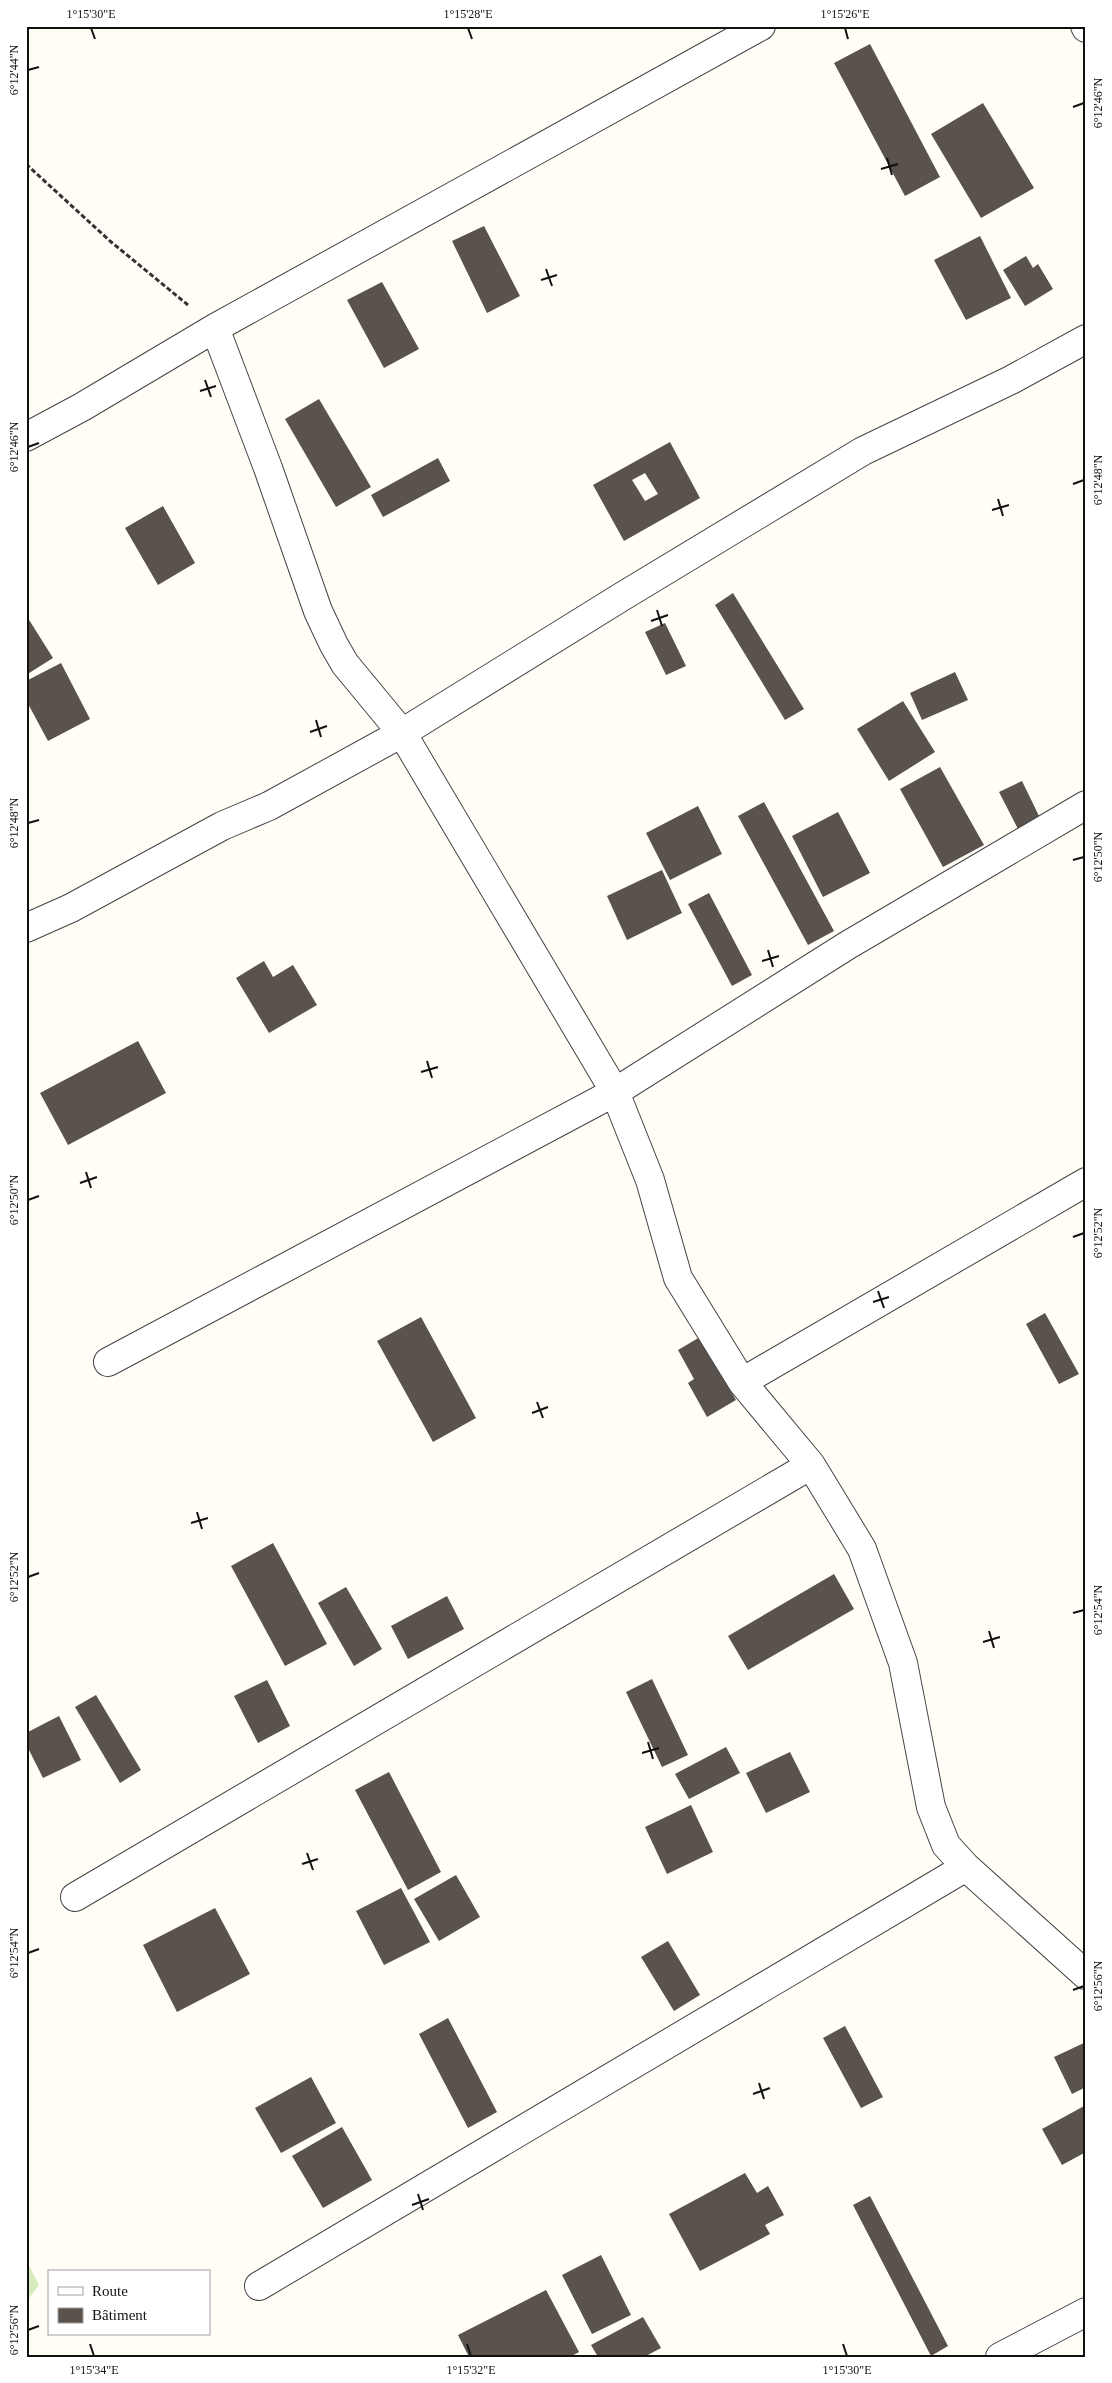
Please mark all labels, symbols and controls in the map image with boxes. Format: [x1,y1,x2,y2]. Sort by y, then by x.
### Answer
text: 1°15'30"E [66,7,116,21]
text: 1°15'28"E [443,7,493,21]
text: 1°15'26"E [820,7,870,21]
text: 6°12'44"N [7,44,21,95]
text: 6°12'46"N [1091,77,1105,128]
text: 6°12'46"N [7,421,21,472]
text: 6°12'48"N [1091,454,1105,505]
text: 6°12'48"N [7,797,21,848]
text: 6°12'50"N [1091,831,1105,882]
text: 6°12'50"N [7,1174,21,1225]
text: 6°12'52"N [1091,1207,1105,1258]
text: 6°12'52"N [7,1551,21,1602]
text: 6°12'54"N [1091,1584,1105,1635]
text: 6°12'54"N [7,1927,21,1978]
text: 6°12'56"N [1091,1960,1105,2011]
legend [48,2270,210,2336]
text: Route [92,2283,128,2299]
text: 6°12'56"N [7,2304,21,2355]
text: Bâtiment [92,2307,148,2323]
text: 1°15'34"E [69,2363,119,2377]
text: 1°15'32"E [446,2363,496,2377]
text: 1°15'30"E [822,2363,872,2377]

